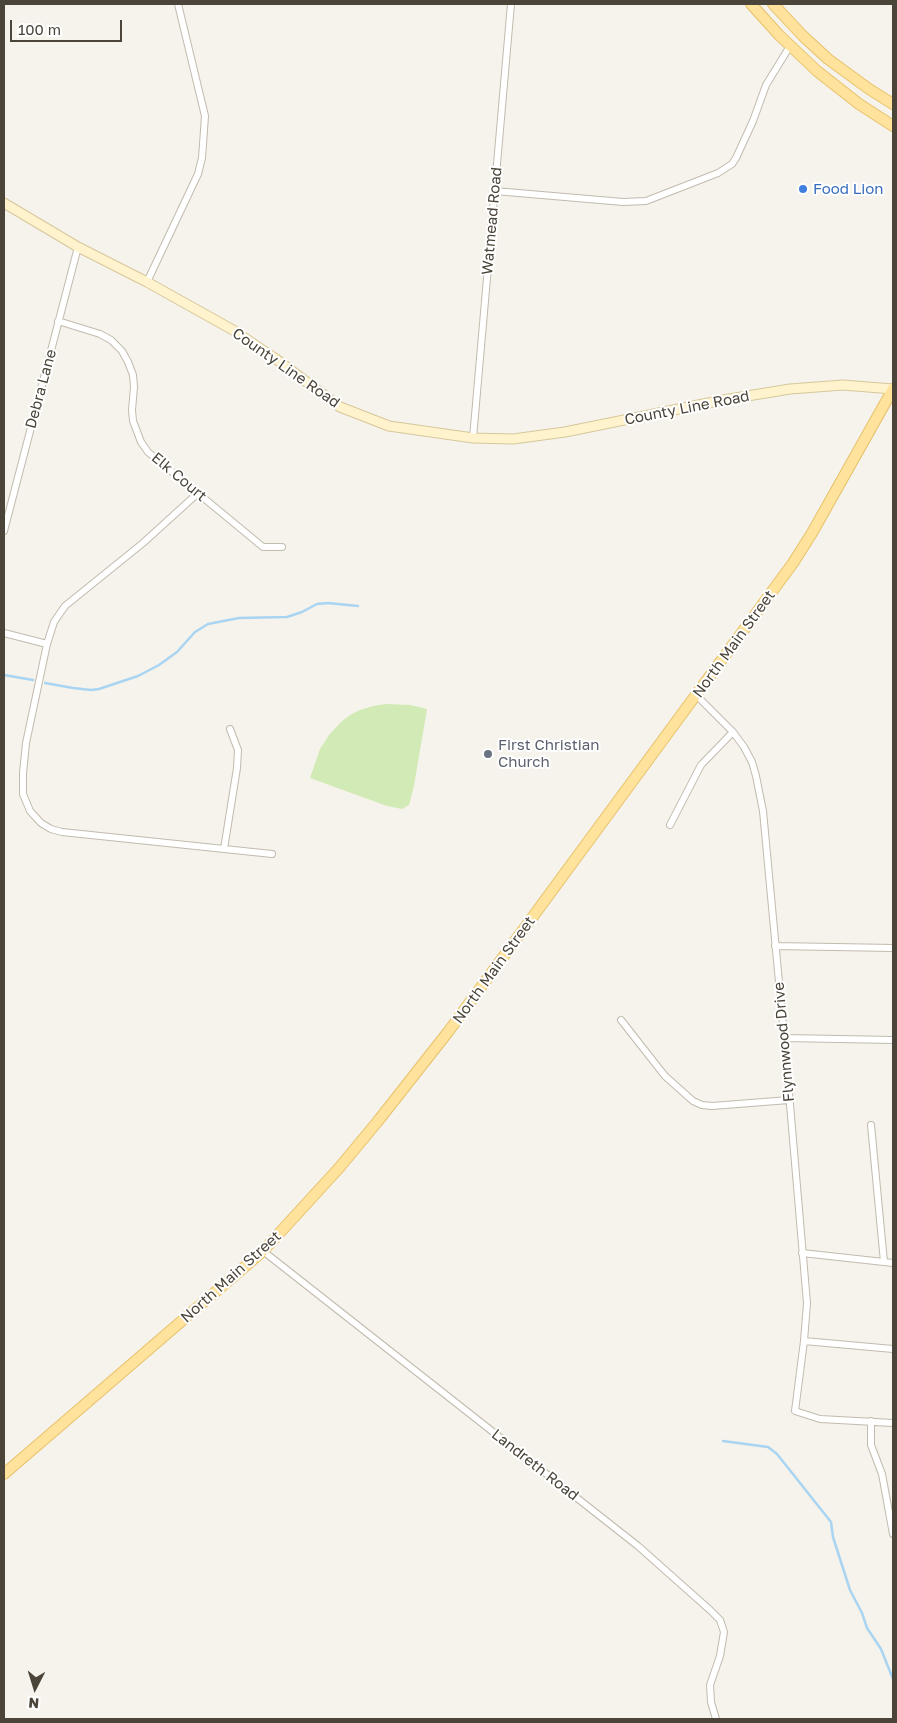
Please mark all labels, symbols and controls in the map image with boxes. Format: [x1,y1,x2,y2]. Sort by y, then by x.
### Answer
scale bar [12,10,125,42]
text: 100 m [18,20,61,38]
street label: Watmead Road [478,166,506,276]
place label: Food Lion [813,180,884,198]
marker: Food Lion [797,183,809,195]
street label: County Line Road [229,324,343,412]
street label: Debra Lane [22,347,60,431]
street label: County Line Road [623,387,751,429]
street label: Elk Court [148,449,210,505]
street label: North Main Street [689,587,779,701]
place label: First Christian Church [498,736,599,771]
marker: First Christian Church [482,748,494,760]
street label: North Main Street [449,913,539,1027]
street label: Flynnwood Drive [770,981,798,1103]
street label: North Main Street [177,1227,285,1327]
street label: Landreth Road [488,1425,582,1505]
north arrow [10,1663,60,1713]
text: N [28,1695,40,1712]

